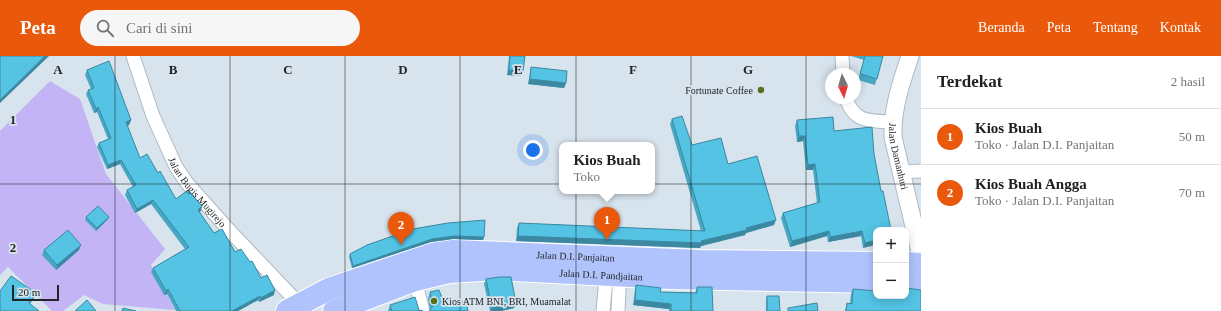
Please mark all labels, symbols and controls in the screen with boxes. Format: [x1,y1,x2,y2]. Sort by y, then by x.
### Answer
search box [80,10,360,46]
text: Peta [20,17,56,38]
icon: search [94,17,116,39]
text: Cari di sini [126,20,193,36]
text: Beranda [978,20,1025,35]
text: Peta [1047,20,1071,35]
text: Tentang [1093,20,1138,35]
text: Kontak [1160,20,1201,35]
text: A [53,62,63,77]
text: B [169,62,178,77]
text: C [283,62,293,77]
text: D [398,62,408,77]
text: E [514,62,522,77]
text: F [629,62,637,77]
text: G [743,62,753,77]
north arrow [825,68,861,104]
text: Terdekat [937,72,1003,91]
text: 2 hasil [1171,74,1205,89]
place label: Fortunate Coffee [685,85,754,96]
marker: Fortunate Coffee [756,85,766,95]
text: 1 [10,112,16,127]
text: Kios Buah [975,120,1042,136]
street label: Jalan Damanhuri [887,122,910,191]
text: 1 [947,129,953,144]
text: 50 m [1179,129,1205,144]
text: Toko · Jalan D.I. Panjaitan [975,137,1114,152]
your location [523,140,543,160]
popup [559,142,655,194]
text: Kios Buah [573,152,641,168]
street label: Jalan Bugis Mugirejo [166,156,228,229]
text: Toko [573,169,600,184]
text: Kios Buah Angga [975,176,1087,192]
text: 2 [947,185,953,200]
text: 70 m [1179,185,1205,200]
text: Toko · Jalan D.I. Panjaitan [975,193,1114,208]
pin: 1 [594,207,620,240]
pin: 2 [388,212,414,245]
map controls [873,227,909,299]
button: + [873,227,909,263]
text: 2 [10,240,16,255]
street label: Jalan D.I. Panjaitan [536,249,615,264]
button: − [873,263,909,299]
street label: Jalan D.I. Pandjaitan [559,267,643,283]
scale bar [12,283,59,302]
text: 20 m [18,286,40,298]
marker: Kios ATM BNI, BRI, Muamalat [429,296,439,306]
place label: Kios ATM BNI, BRI, Muamalat [442,296,571,307]

